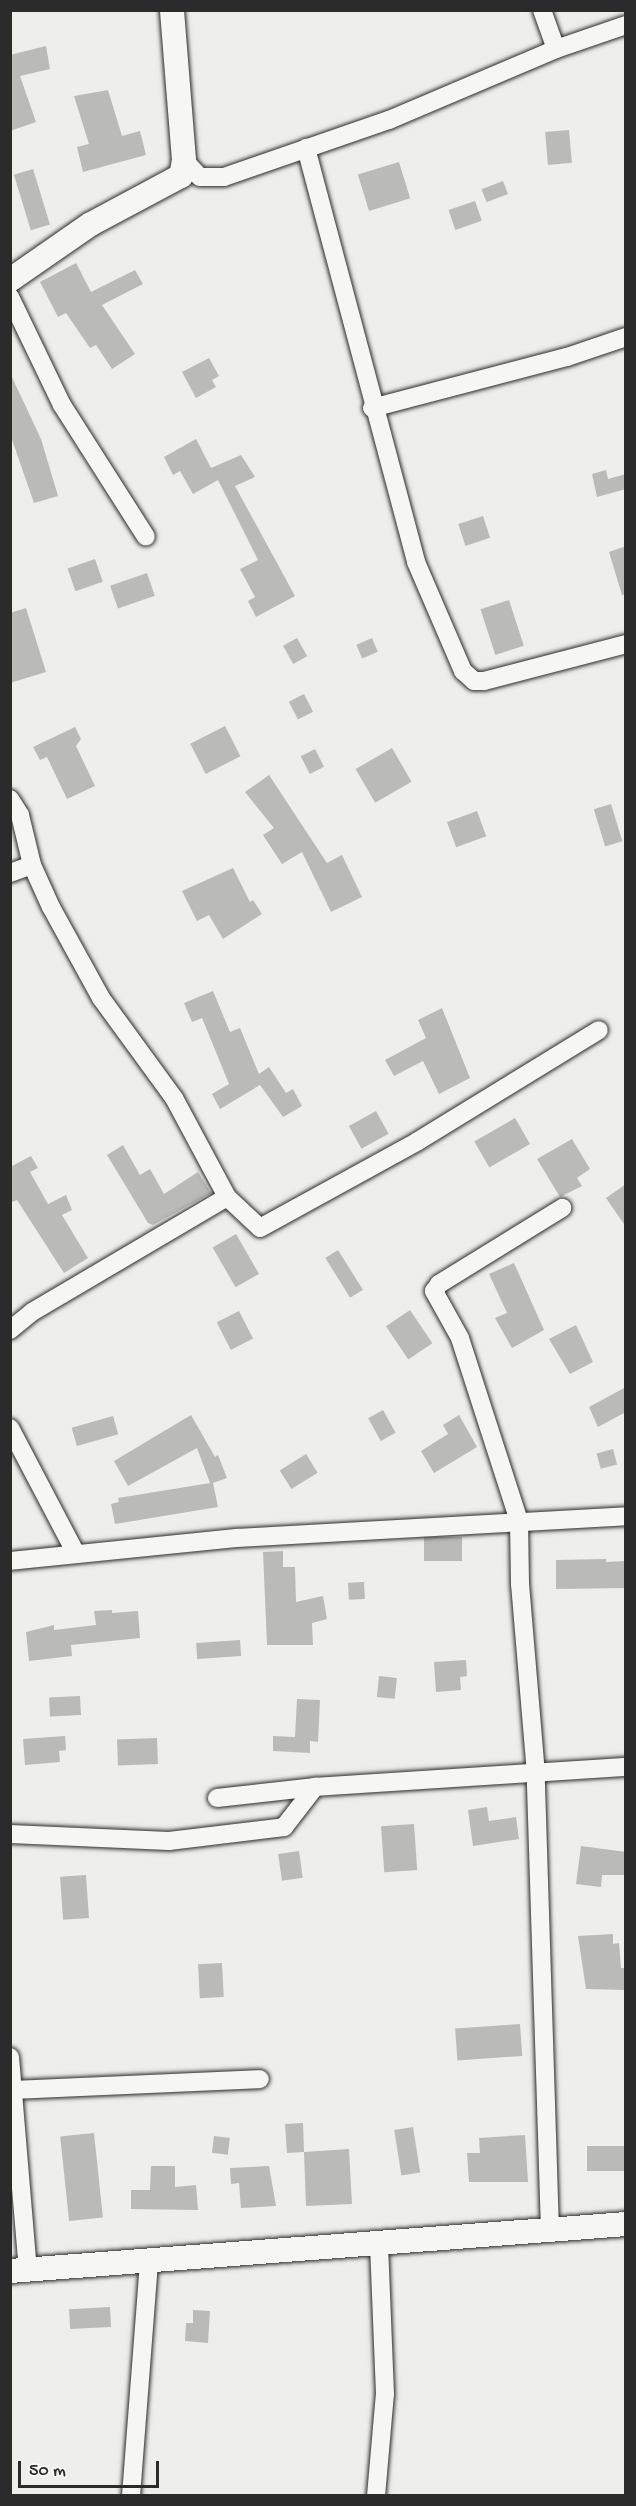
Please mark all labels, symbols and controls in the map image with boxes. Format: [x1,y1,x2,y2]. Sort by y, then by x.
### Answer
scale bar [21,2449,162,2487]
text: 50 m [29,2461,66,2482]

